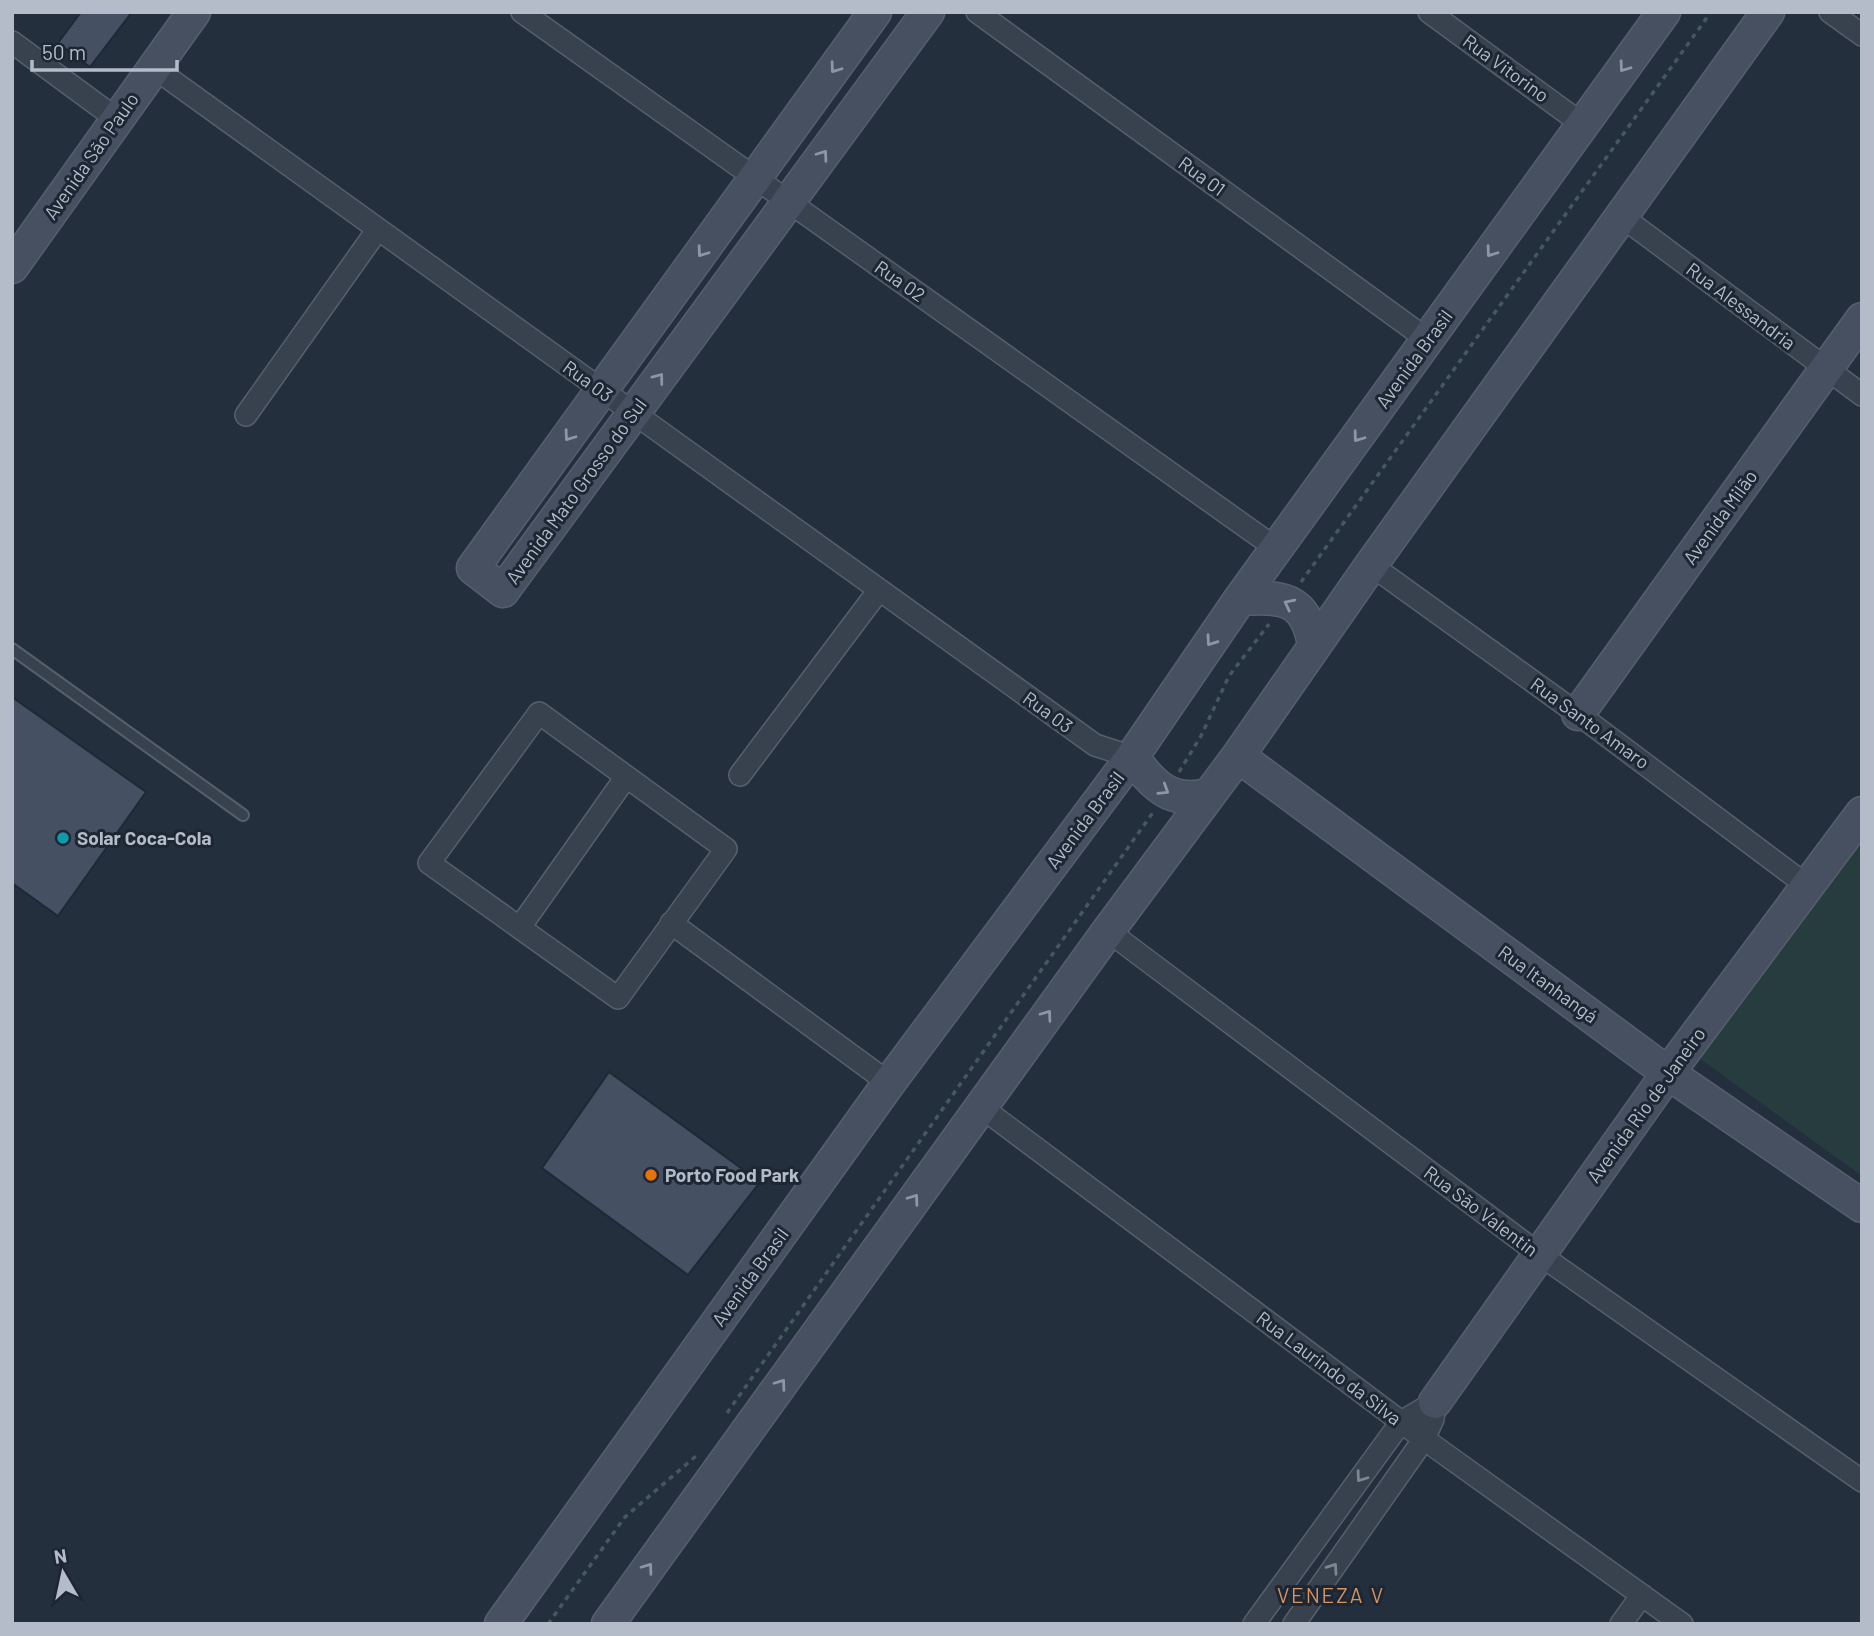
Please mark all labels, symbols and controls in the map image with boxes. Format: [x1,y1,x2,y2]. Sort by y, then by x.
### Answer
scale bar [32,28,177,72]
street label: Rua Vitorino [1459,29,1554,106]
text: 50 m [42,39,86,64]
one-way arrow [1619,59,1632,72]
one-way arrow [831,60,844,72]
street label: Avenida São Paulo [38,88,143,223]
one-way arrow [815,151,828,163]
street label: Rua 01 [1174,151,1230,200]
one-way arrow [698,244,710,257]
one-way arrow [1487,244,1499,257]
street label: Rua 02 [871,255,930,306]
street label: Rua Alessandria [1682,257,1800,354]
street label: Avenida Brasil [1370,305,1457,412]
street label: Rua 03 [559,355,618,406]
one-way arrow [651,373,664,386]
street label: Avenida Mato Grosso do Sul [500,393,651,588]
one-way arrow [564,428,577,441]
one-way arrow [1354,429,1366,442]
street label: Avenida Milão [1678,465,1762,569]
one-way arrow [1284,599,1297,613]
one-way arrow [1207,633,1219,646]
street label: Rua Santo Amaro [1526,672,1654,773]
street label: Rua 03 [1019,686,1078,737]
street label: Avenida Brasil [1041,767,1129,873]
one-way arrow [1156,781,1169,794]
place label: Solar Coca-Cola [77,826,212,849]
marker: Solar Coca-Cola [55,830,71,846]
street label: Rua Itanhangá [1494,940,1602,1027]
one-way arrow [1039,1010,1052,1023]
street label: Avenida Rio de Janeiro [1581,1022,1710,1187]
street label: Rua São Valentin [1420,1160,1543,1261]
place label: Porto Food Park [665,1163,799,1186]
marker: Porto Food Park [643,1167,659,1183]
one-way arrow [906,1194,918,1207]
street label: Avenida Brasil [706,1223,793,1330]
street label: Rua Laurindo da Silva [1252,1306,1406,1429]
one-way arrow [773,1379,785,1392]
one-way arrow [1356,1469,1369,1482]
north arrow [28,1538,98,1608]
text: N [52,1543,68,1568]
one-way arrow [640,1563,652,1576]
one-way arrow [1325,1563,1337,1576]
district label: VENEZA V [1277,1582,1385,1607]

